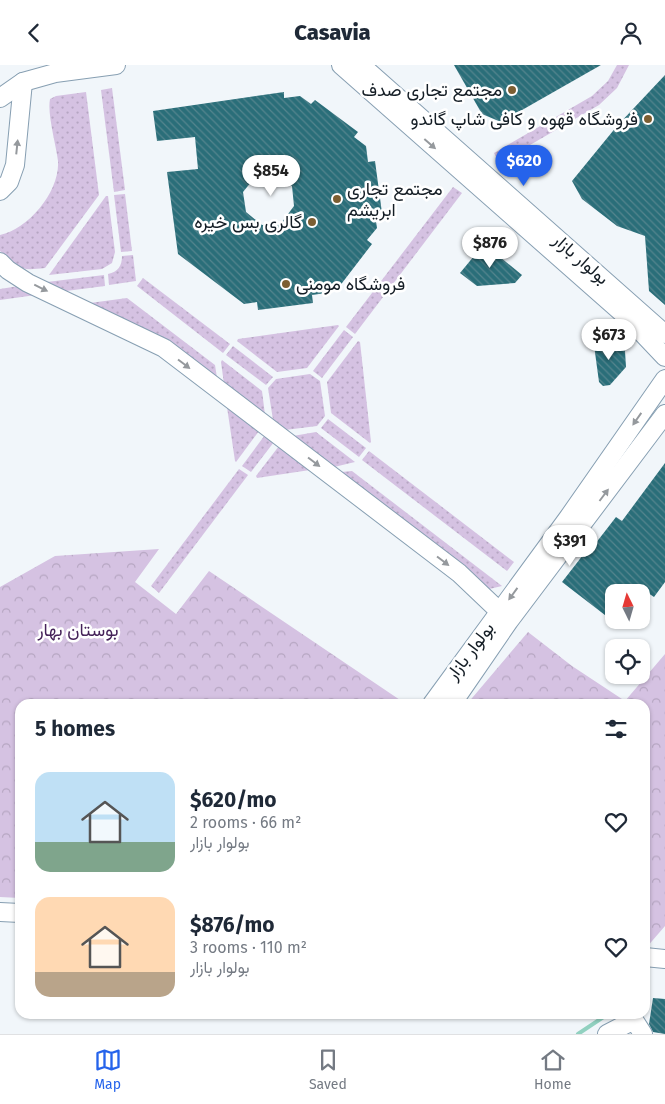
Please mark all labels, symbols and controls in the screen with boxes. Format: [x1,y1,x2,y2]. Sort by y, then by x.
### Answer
icon: back [20,19,48,47]
text: Casavia [294,19,371,46]
icon: person [617,19,645,47]
place label: مجتمع تجاری صدف [361,79,502,102]
marker: مجتمع تجاری صدف [506,84,518,96]
place label: فروشگاه قهوه و کافی شاپ گاندو [411,108,638,131]
marker: فروشگاه قهوه و کافی شاپ گاندو [642,113,654,125]
one-way arrow [424,138,437,149]
one-way arrow [13,139,21,155]
pin: $620 [494,145,554,187]
text: $620 [506,151,542,170]
pin: $854 [241,155,301,197]
text: $854 [253,161,289,180]
place label: مجتمع تجاری ابریشم [347,178,443,222]
marker: مجتمع تجاری ابریشم [331,193,343,205]
place label: گالری بس خیره [194,211,302,233]
marker: گالری بس خیره [306,216,318,228]
pin: $876 [460,227,520,269]
street label: بولوار بازار [548,228,613,289]
text: $876 [473,233,507,252]
place label: فروشگاه مومنی [296,273,405,295]
marker: فروشگاه مومنی [280,278,292,290]
one-way arrow [34,285,48,293]
pin: $673 [579,319,639,361]
text: $673 [592,325,626,344]
one-way arrow [177,358,190,369]
one-way arrow [632,412,642,426]
one-way arrow [307,457,321,467]
one-way arrow [599,489,610,502]
pin: $391 [540,525,600,567]
text: $391 [554,531,587,550]
one-way arrow [436,555,449,566]
north arrow [605,584,650,629]
map controls [605,584,650,684]
one-way arrow [508,587,518,601]
street label: بولوار بازار [440,618,499,685]
park label: بوستان بهار [36,619,119,641]
button: locate [605,639,650,684]
icon: filters [602,715,630,743]
text: 5 homes [35,716,115,742]
text: $620/mo [190,787,277,813]
icon: home [75,792,135,852]
icon: heart [602,808,630,836]
text: 2 rooms · 66 m² [190,813,301,832]
text: بولوار بازار [190,833,249,852]
text: $876/mo [190,912,275,938]
icon: home [75,917,135,977]
icon: heart [602,933,630,961]
text: 3 rooms · 110 m² [190,938,307,957]
text: بولوار بازار [190,958,249,977]
tab: Map [94,1046,122,1093]
tab: Saved [309,1046,347,1093]
tab: Home [534,1046,571,1093]

